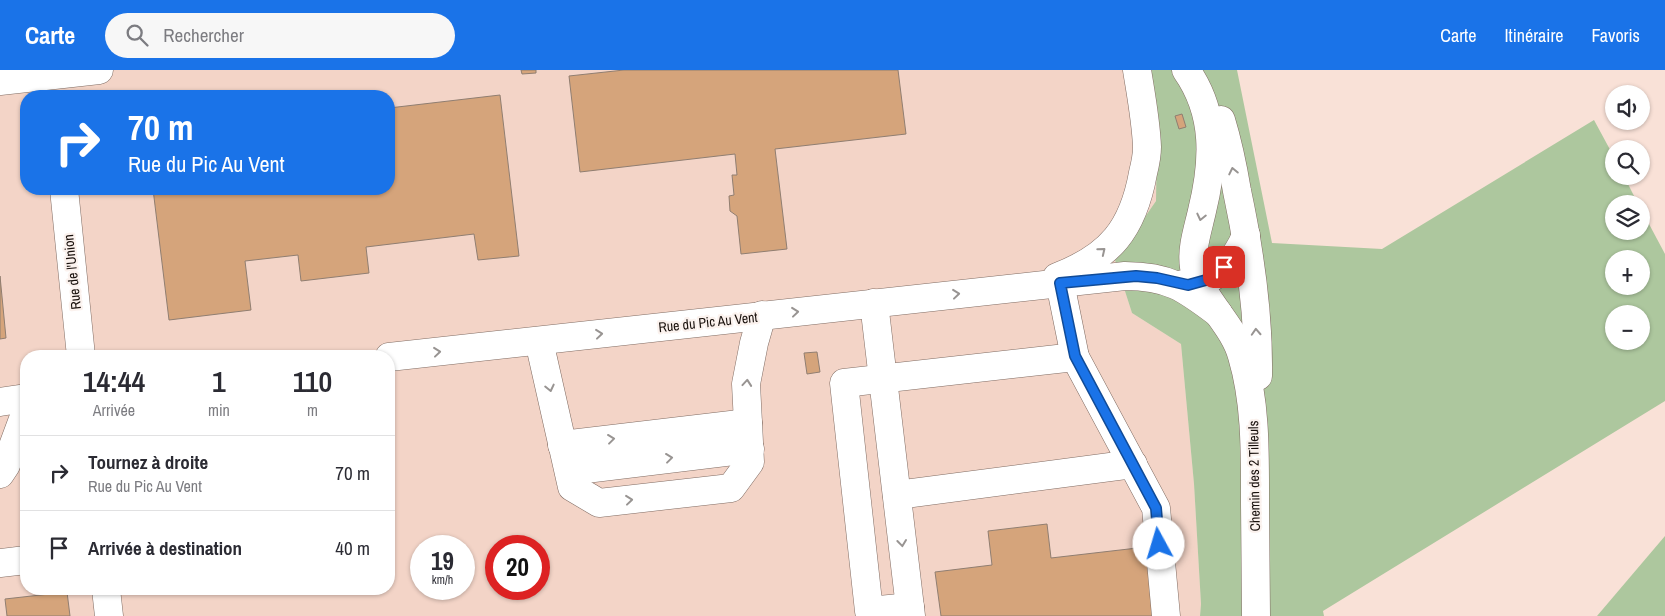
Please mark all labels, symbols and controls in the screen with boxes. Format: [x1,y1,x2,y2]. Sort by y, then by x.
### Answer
search box [105,13,455,58]
text: Carte [25,19,75,51]
icon: search [123,21,151,49]
text: Rechercher [163,22,244,48]
text: Carte [1440,23,1476,48]
text: Itinéraire [1504,23,1564,48]
text: Favoris [1592,23,1640,48]
map controls [1605,85,1650,350]
button: sound [1605,85,1650,130]
text: 70 m [128,104,193,151]
icon: right [45,110,110,175]
button: search [1605,140,1650,185]
text: Rue du Pic Au Vent [128,149,285,179]
one-way arrow [1228,166,1239,175]
button: layers [1605,195,1650,240]
one-way arrow [1196,213,1207,222]
street label: Rue de l'Union [59,233,85,311]
pin [1203,246,1245,288]
one-way arrow [1096,249,1105,257]
button: + [1605,250,1650,295]
icon: arrive [1210,253,1238,281]
one-way arrow [953,289,961,300]
button: − [1605,305,1650,350]
one-way arrow [791,307,799,318]
street label: Rue du Pic Au Vent [658,308,758,336]
one-way arrow [1251,327,1262,335]
one-way arrow [595,329,603,340]
one-way arrow [433,347,441,358]
text: 14:44 [83,361,145,401]
text: 1 [212,361,226,401]
text: 110 [293,361,332,401]
one-way arrow [741,378,752,386]
one-way arrow [544,384,554,393]
text: Arrivée [93,399,135,421]
text: min [208,399,230,421]
text: m [307,399,318,421]
street label: Chemin des 2 Tilleuls [1244,420,1264,531]
one-way arrow [607,434,615,445]
text: Tournez à droite [88,449,208,475]
one-way arrow [665,454,674,464]
icon: right [45,459,73,487]
text: 70 m [335,460,370,486]
text: Rue du Pic Au Vent [88,475,202,497]
one-way arrow [625,494,633,505]
position arrow [1132,517,1184,569]
icon: arrive [45,534,73,562]
text: Arrivée à destination [88,535,242,561]
text: 40 m [335,535,370,561]
speed limit sign: 20 [485,535,550,600]
one-way arrow [896,539,907,547]
text: 19 [431,544,454,578]
text: km/h [432,572,453,588]

